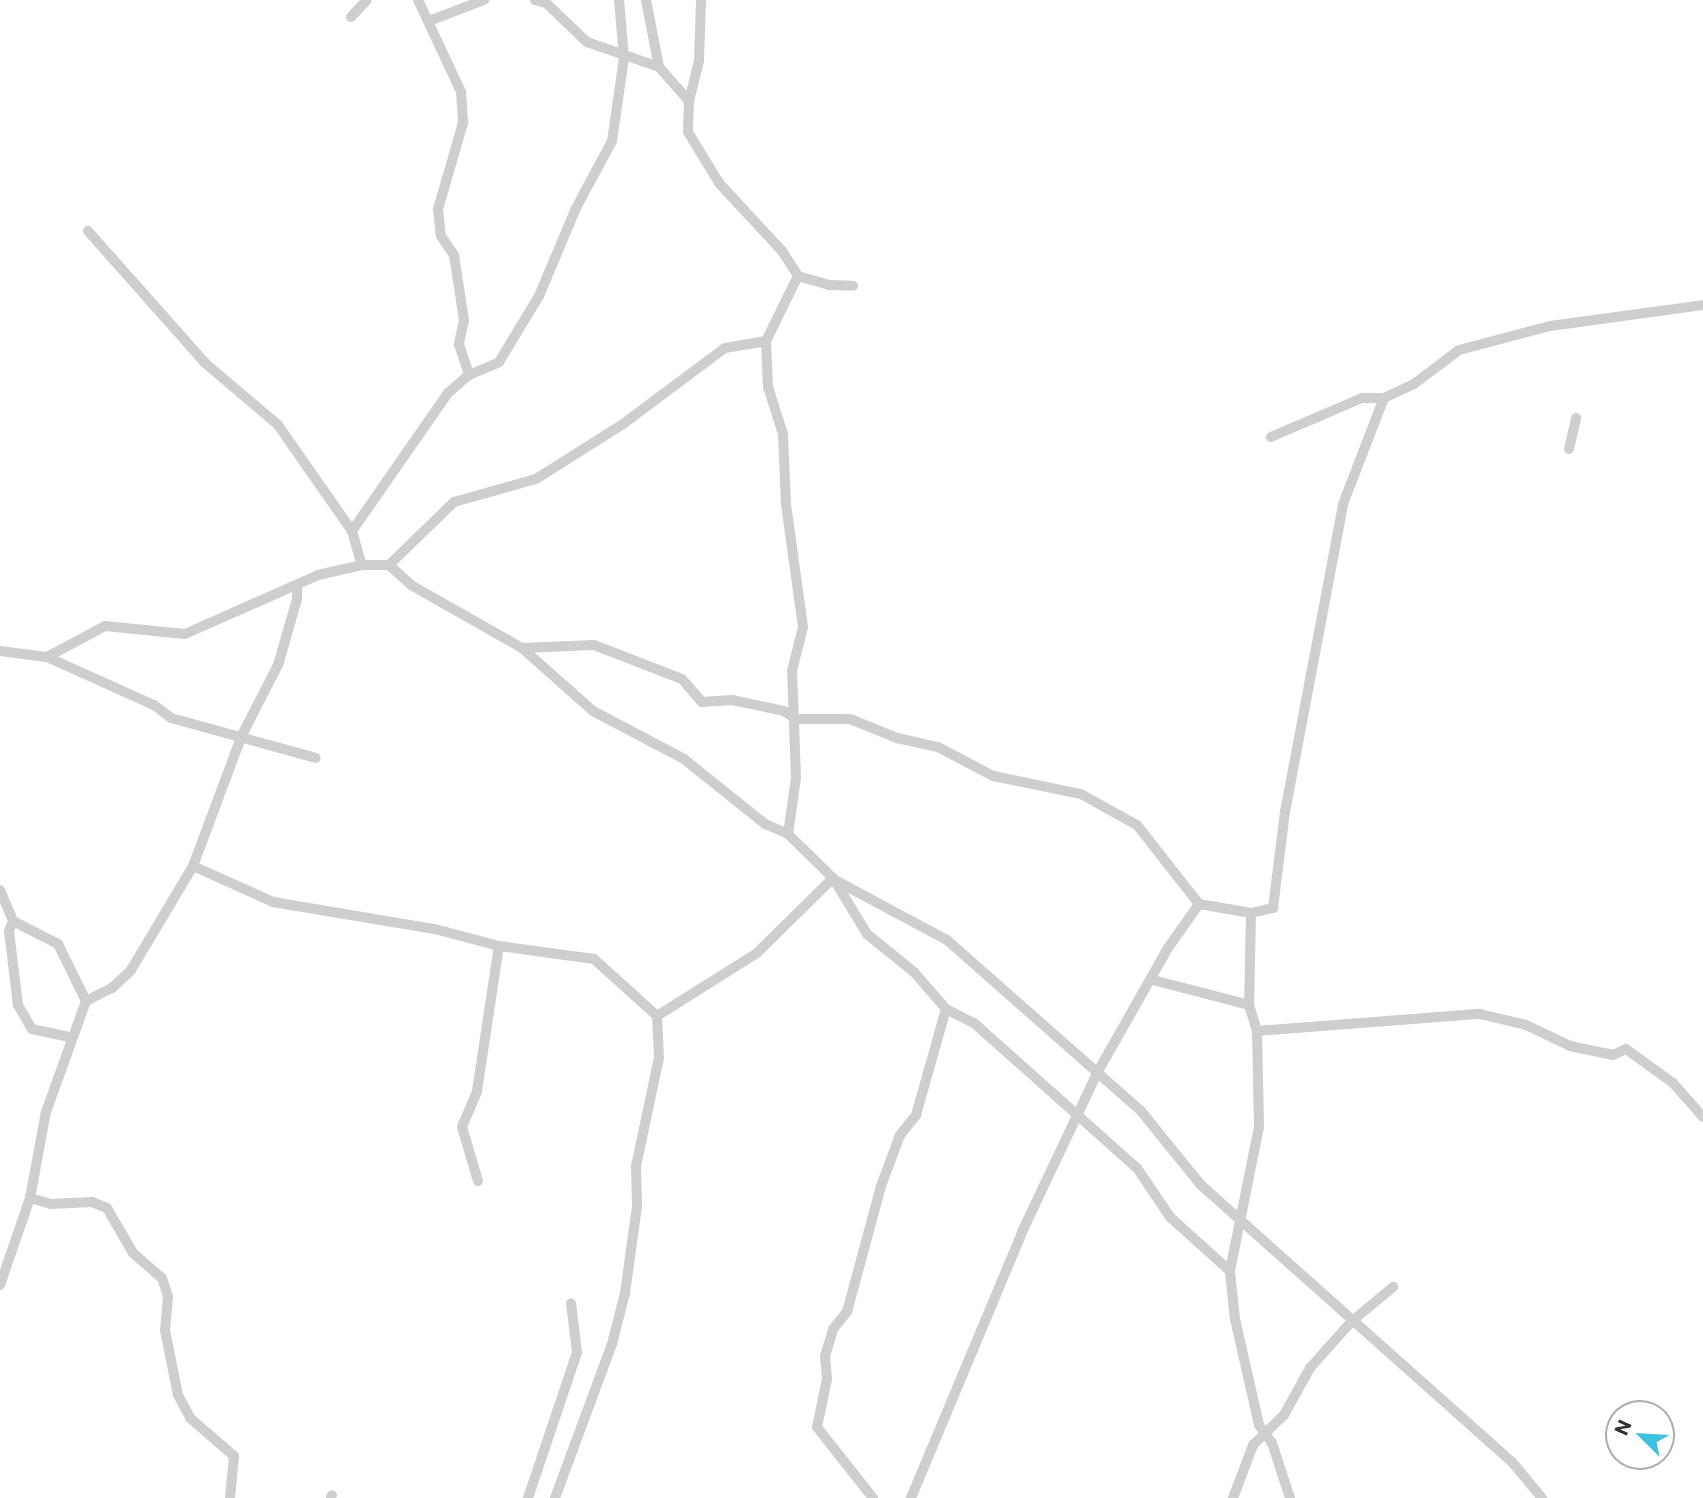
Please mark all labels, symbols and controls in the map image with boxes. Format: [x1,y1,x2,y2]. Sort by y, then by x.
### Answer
north arrow [1605,1400,1675,1470]
text: N [1609,1416,1636,1438]

